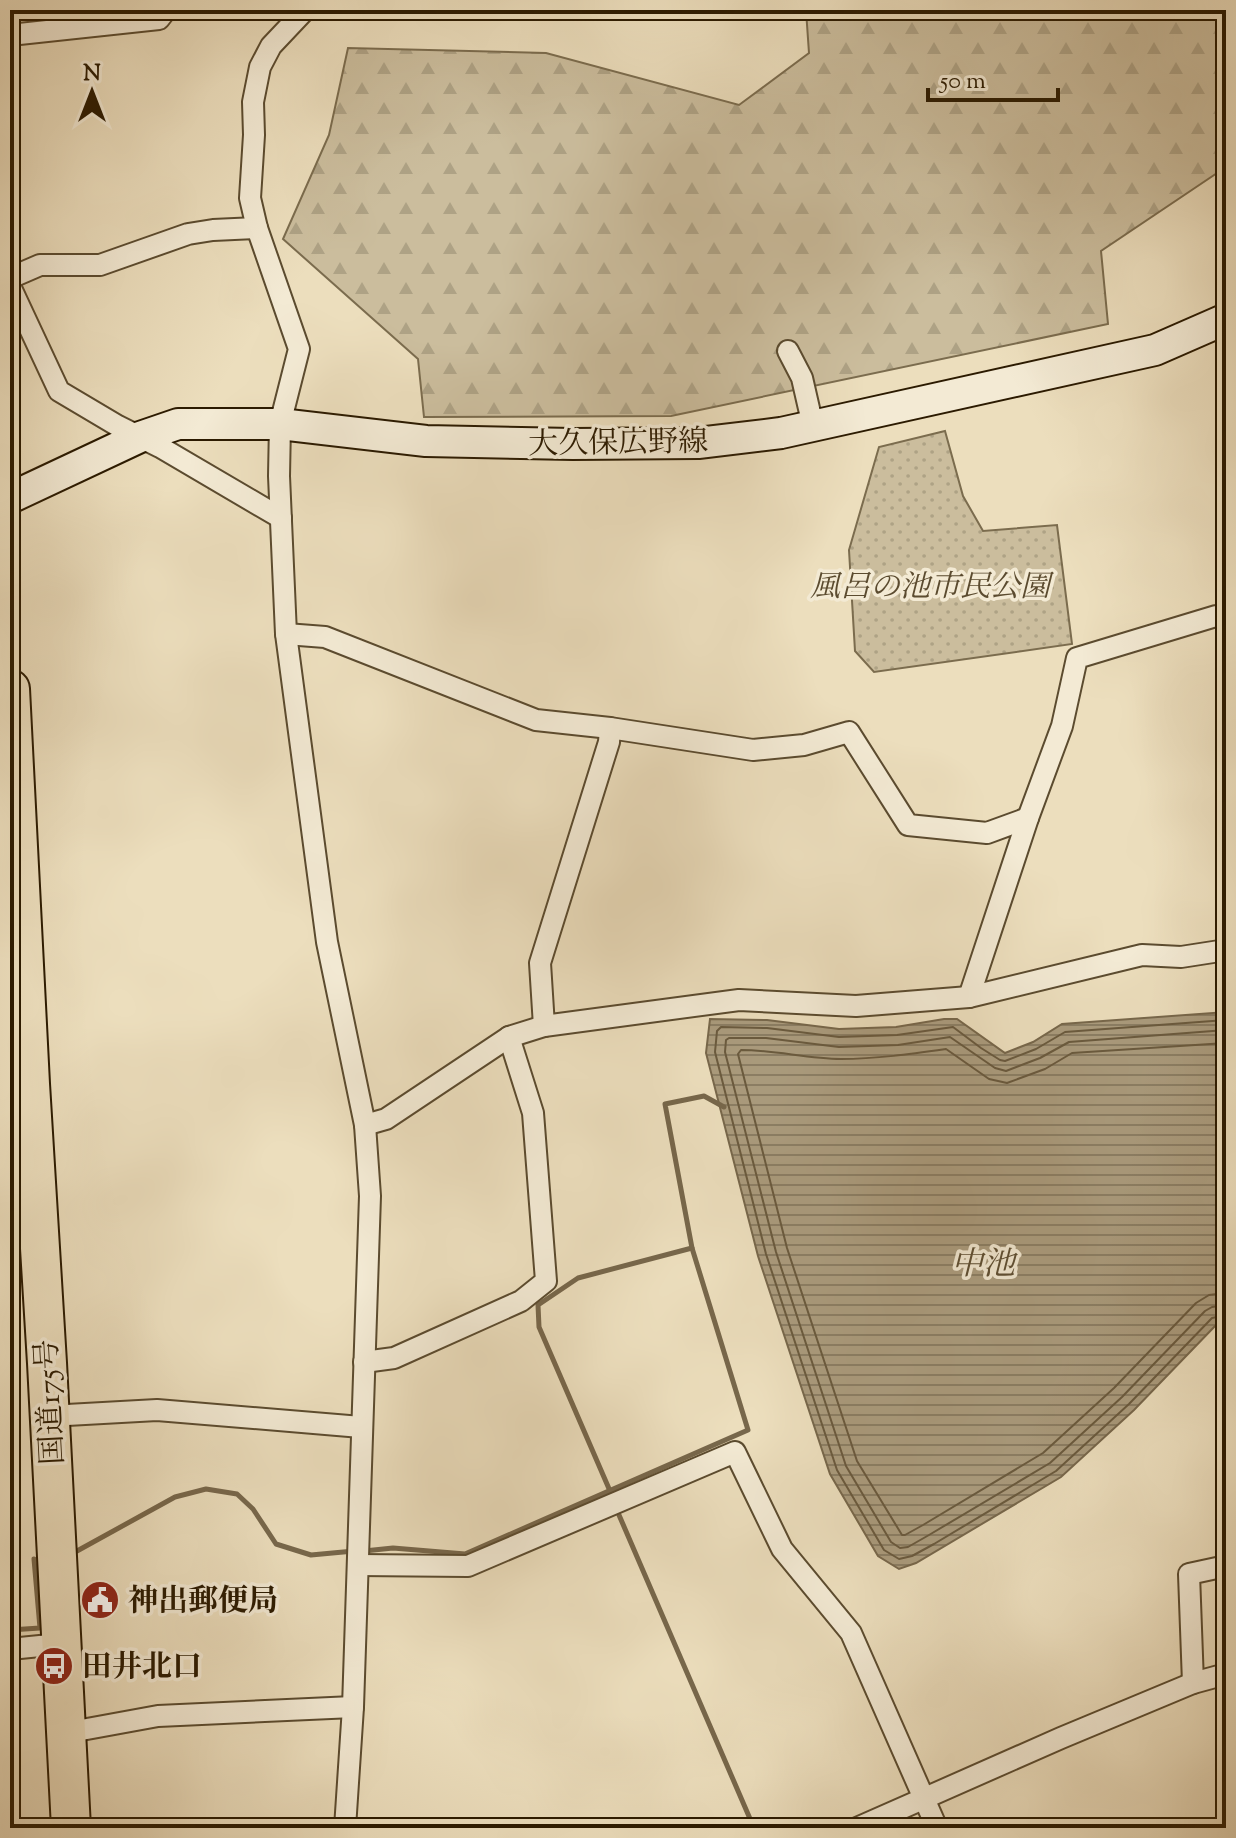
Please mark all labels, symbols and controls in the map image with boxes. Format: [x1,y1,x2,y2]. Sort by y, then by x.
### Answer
north arrow [52,52,132,132]
scale bar [928,52,1058,102]
text: N [83,59,101,91]
text: 50 m [938,65,986,99]
street label: 大久保広野線 [528,421,708,468]
park label: 風呂の池市民公園 [810,567,1055,610]
water label: 中池 [951,1243,1018,1289]
street label: 国道175号 [27,1338,76,1466]
public building icon: 神出郵便局 [79,1579,121,1621]
place label: 神出郵便局 [128,1581,278,1624]
bus stop icon: 田井北口 [33,1645,75,1687]
place label: 田井北口 [82,1647,202,1690]

